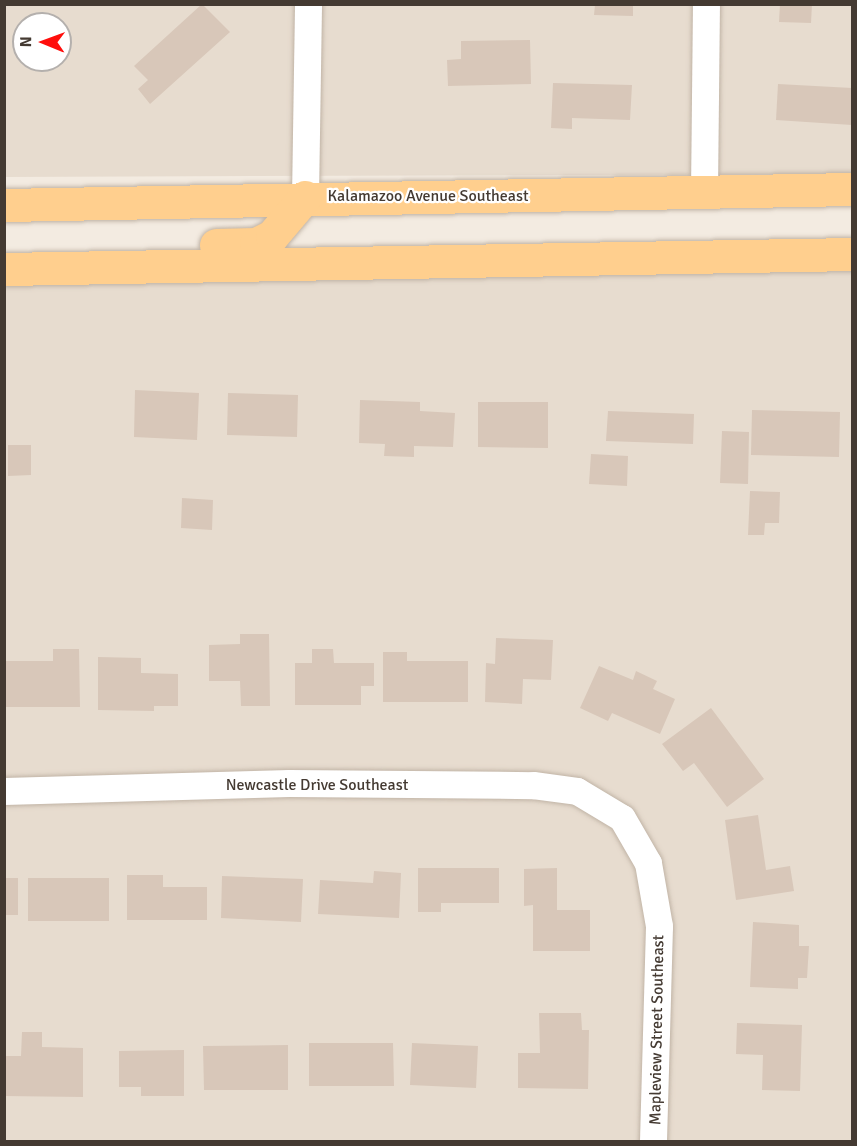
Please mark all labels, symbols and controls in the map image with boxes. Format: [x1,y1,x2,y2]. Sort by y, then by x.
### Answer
north arrow [12,12,72,72]
text: N [16,36,36,47]
street label: Kalamazoo Avenue Southeast [328,186,528,206]
street label: Newcastle Drive Southeast [226,775,408,795]
street label: Mapleview Street Southeast [646,935,668,1125]

